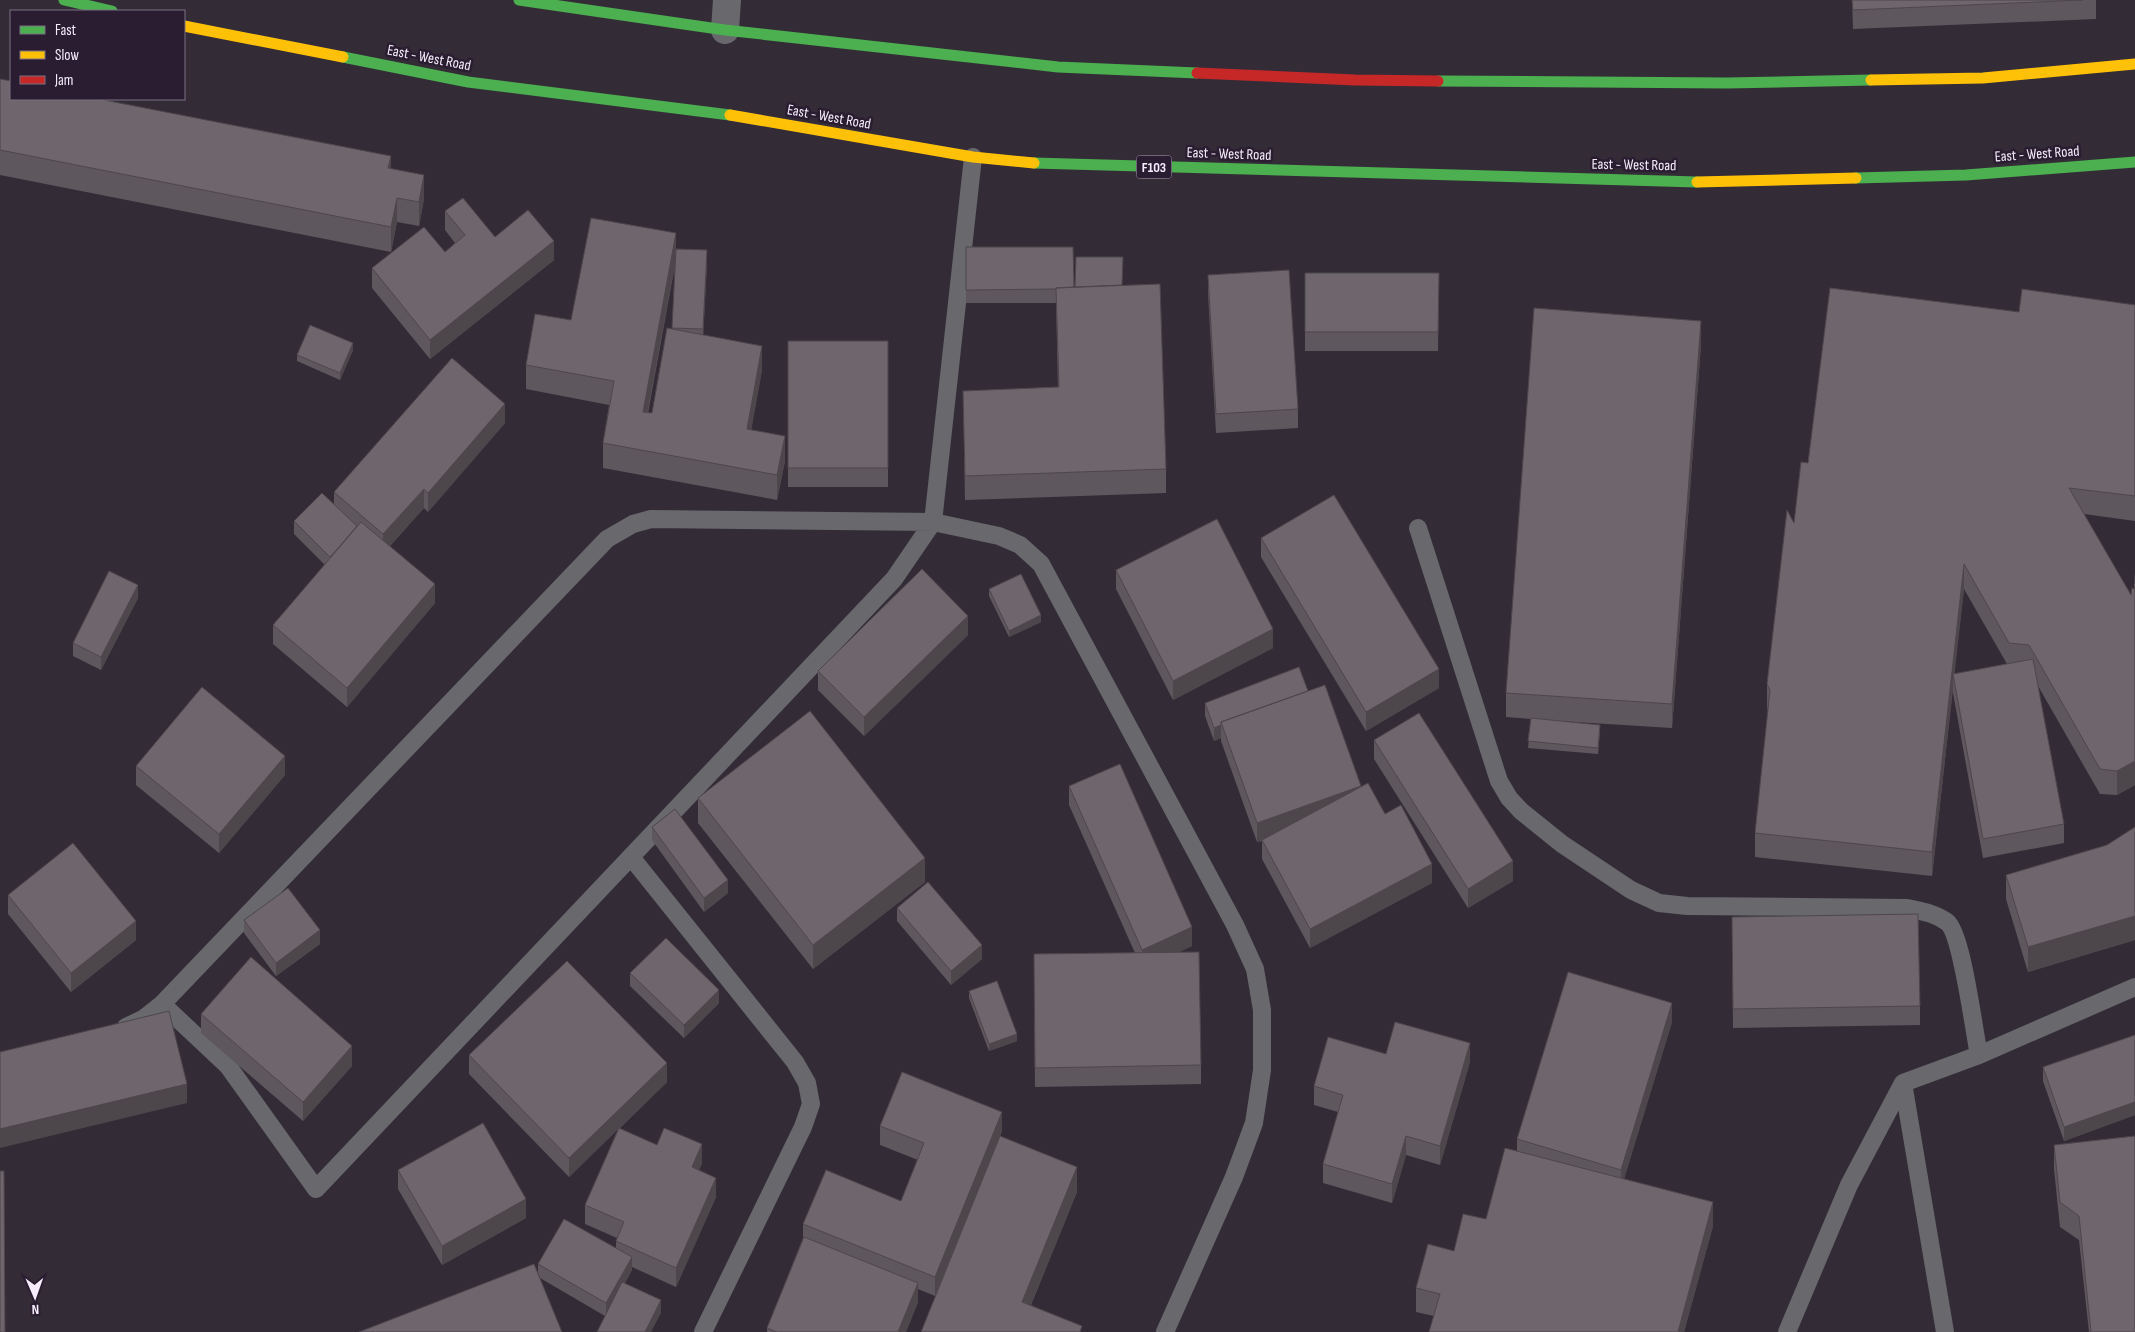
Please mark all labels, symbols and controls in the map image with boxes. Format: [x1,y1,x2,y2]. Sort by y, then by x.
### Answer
legend [10,10,185,100]
text: Fast [55,21,77,40]
street label: East - West Road [386,41,472,75]
text: Slow [55,46,79,65]
text: Jam [54,71,73,90]
street label: East - West Road [786,100,872,134]
street label: East - West Road [1994,142,2080,166]
street label: East - West Road [1186,143,1272,165]
street label: East - West Road [1591,155,1677,175]
road number: F103 [1136,156,1172,178]
north arrow [10,1272,60,1322]
text: N [31,1301,39,1318]

